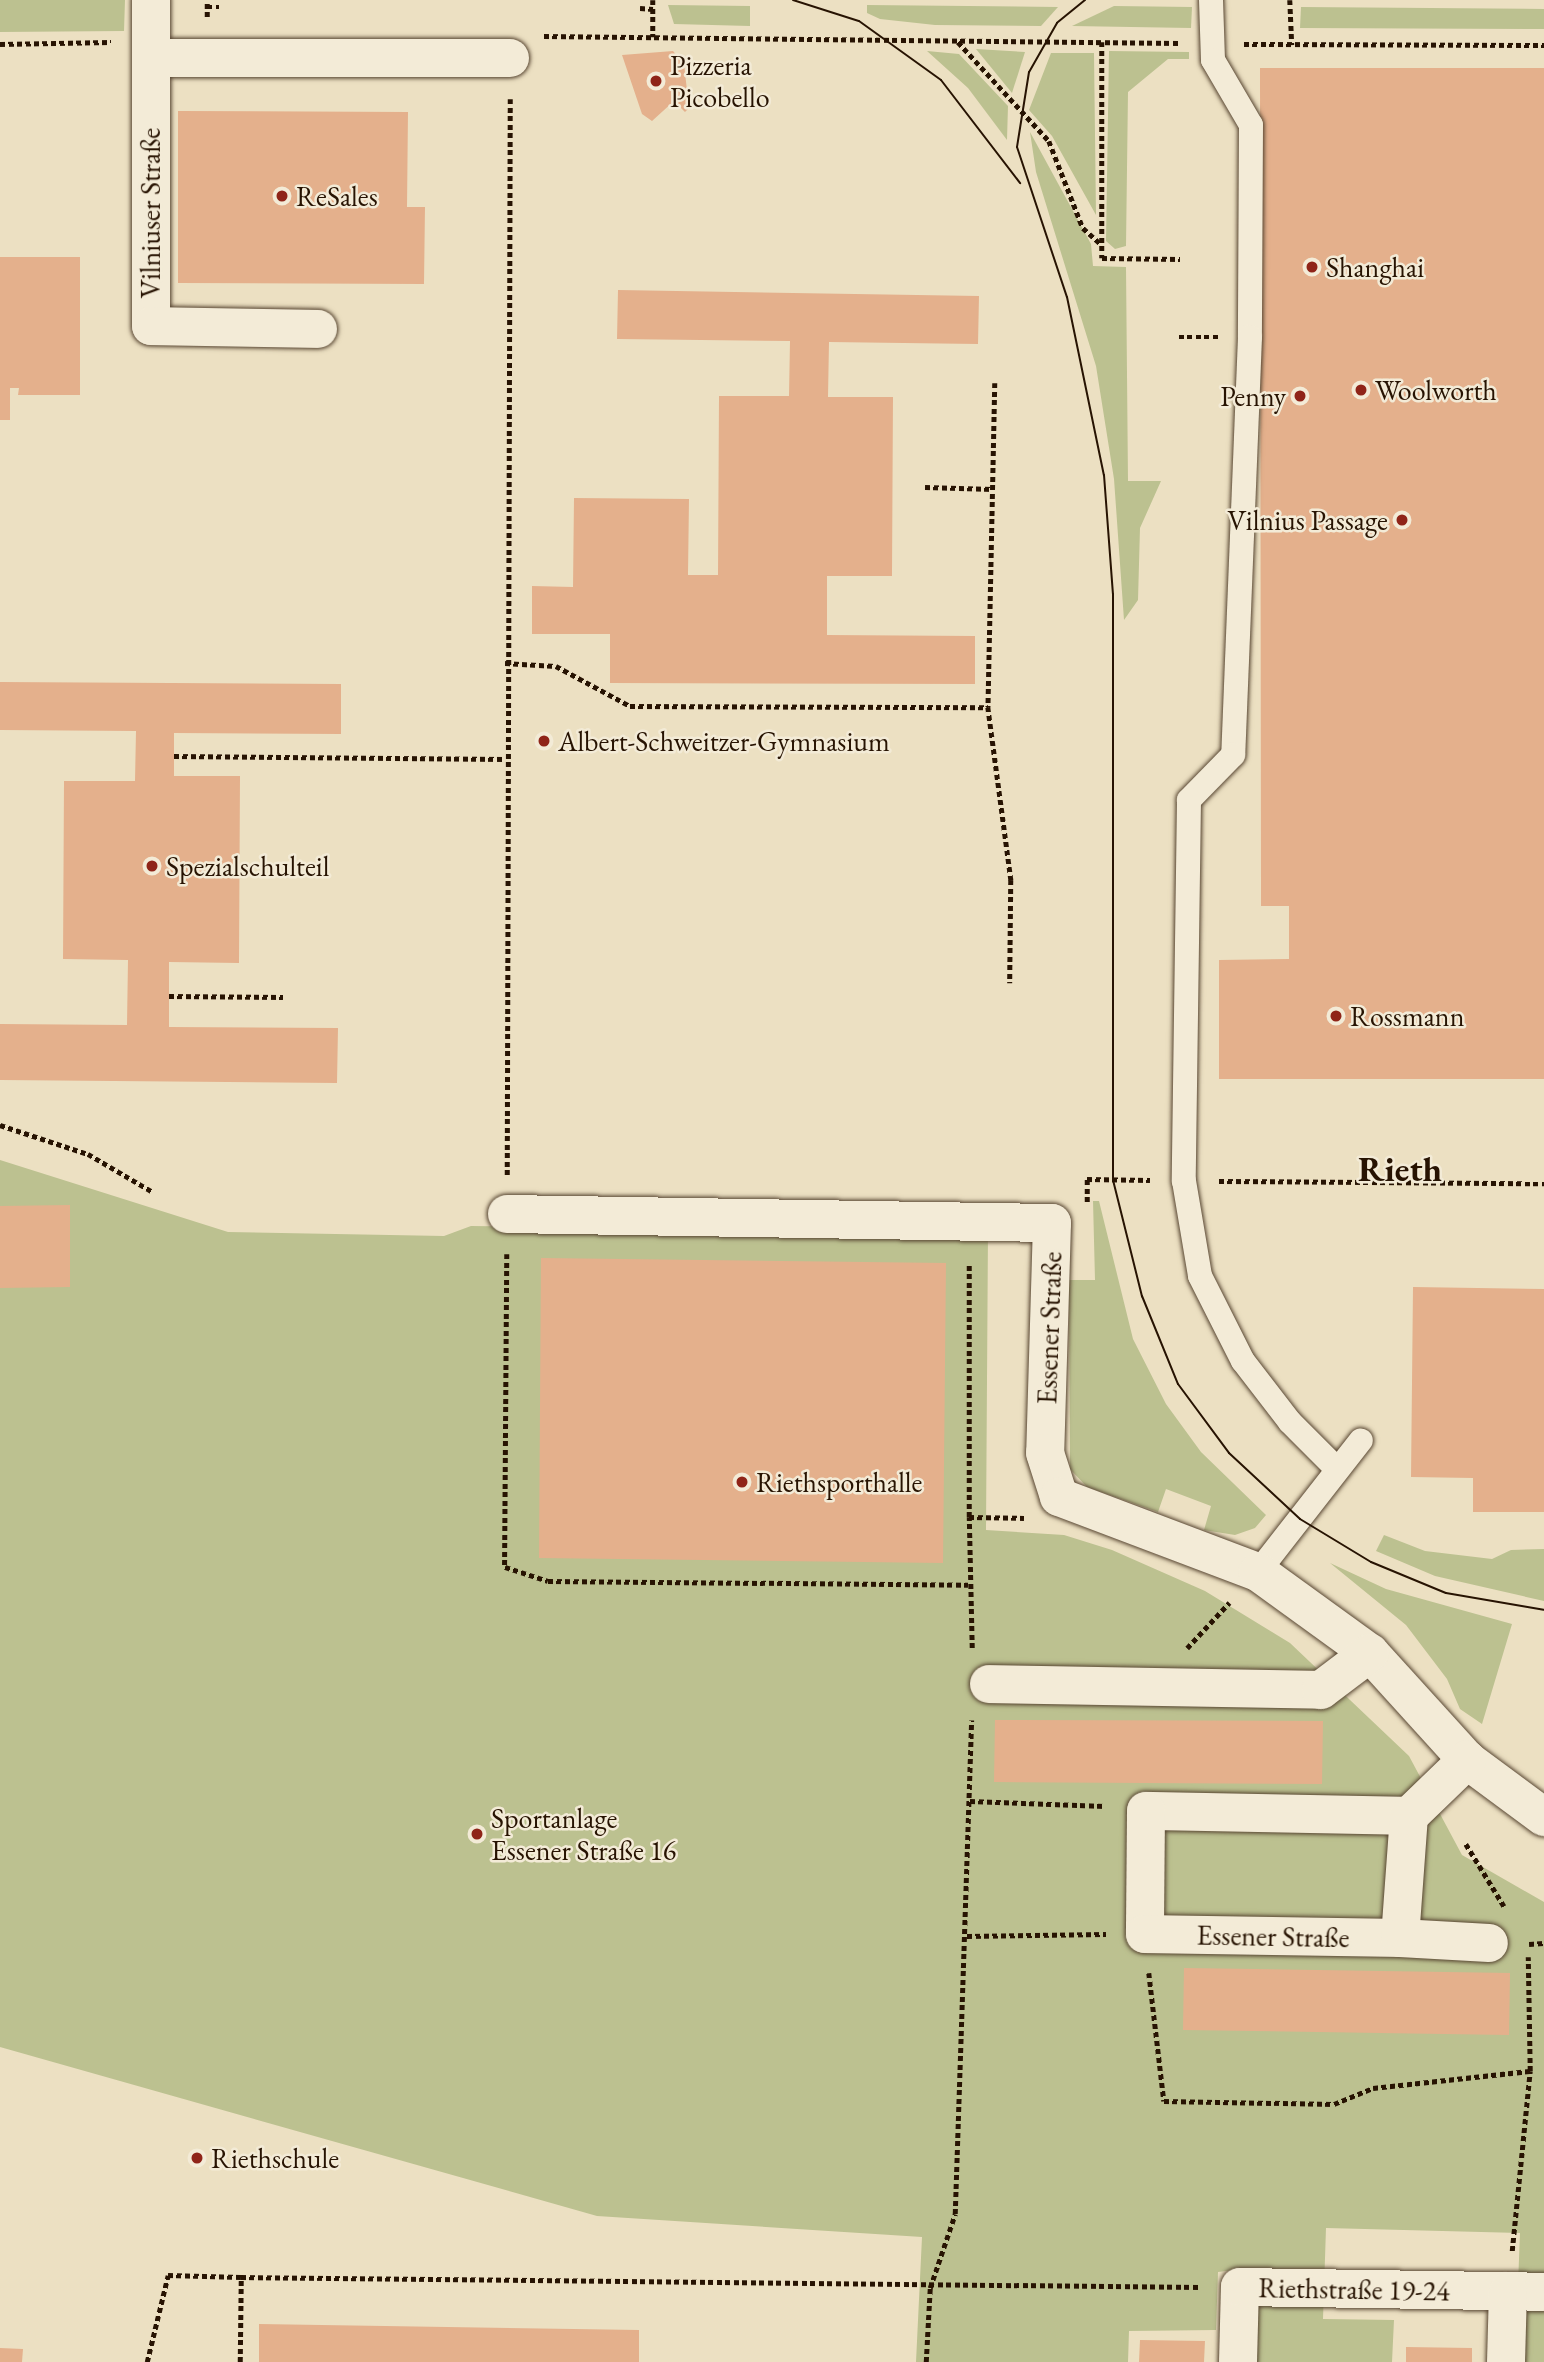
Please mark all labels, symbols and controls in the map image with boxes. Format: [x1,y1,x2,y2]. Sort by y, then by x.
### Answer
place label: Pizzeria Picobello [670,48,770,114]
marker: Pizzeria Picobello [648,73,664,89]
street label: Vilniuser Straße [133,128,167,298]
place label: ReSales [296,179,378,213]
marker: ReSales [274,188,290,204]
place label: Shanghai [1326,250,1424,284]
marker: Shanghai [1304,259,1320,275]
place label: Woolworth [1375,373,1497,407]
place label: Penny [1220,379,1286,413]
marker: Woolworth [1353,382,1369,398]
marker: Penny [1292,388,1308,404]
place label: Vilnius Passage [1228,503,1388,537]
marker: Vilnius Passage [1394,512,1410,528]
place label: Albert-Schweitzer-Gymnasium [558,724,890,758]
marker: Albert-Schweitzer-Gymnasium [536,733,552,749]
place label: Spezialschulteil [166,849,329,883]
marker: Spezialschulteil [144,858,160,874]
place label: Rossmann [1350,999,1464,1033]
marker: Rossmann [1328,1008,1344,1024]
district label: Rieth [1358,1148,1442,1190]
street label: Essener Straße [1030,1251,1068,1405]
place label: Riethsporthalle [756,1465,922,1499]
marker: Riethsporthalle [734,1474,750,1490]
place label: Sportanlage Essener Straße 16 [491,1801,676,1867]
marker: Sportanlage Essener Straße 16 [469,1826,485,1842]
street label: Essener Straße [1196,1918,1350,1954]
place label: Riethschule [211,2141,339,2175]
marker: Riethschule [189,2150,205,2166]
street label: Riethstraße 19-24 [1258,2271,1450,2307]

